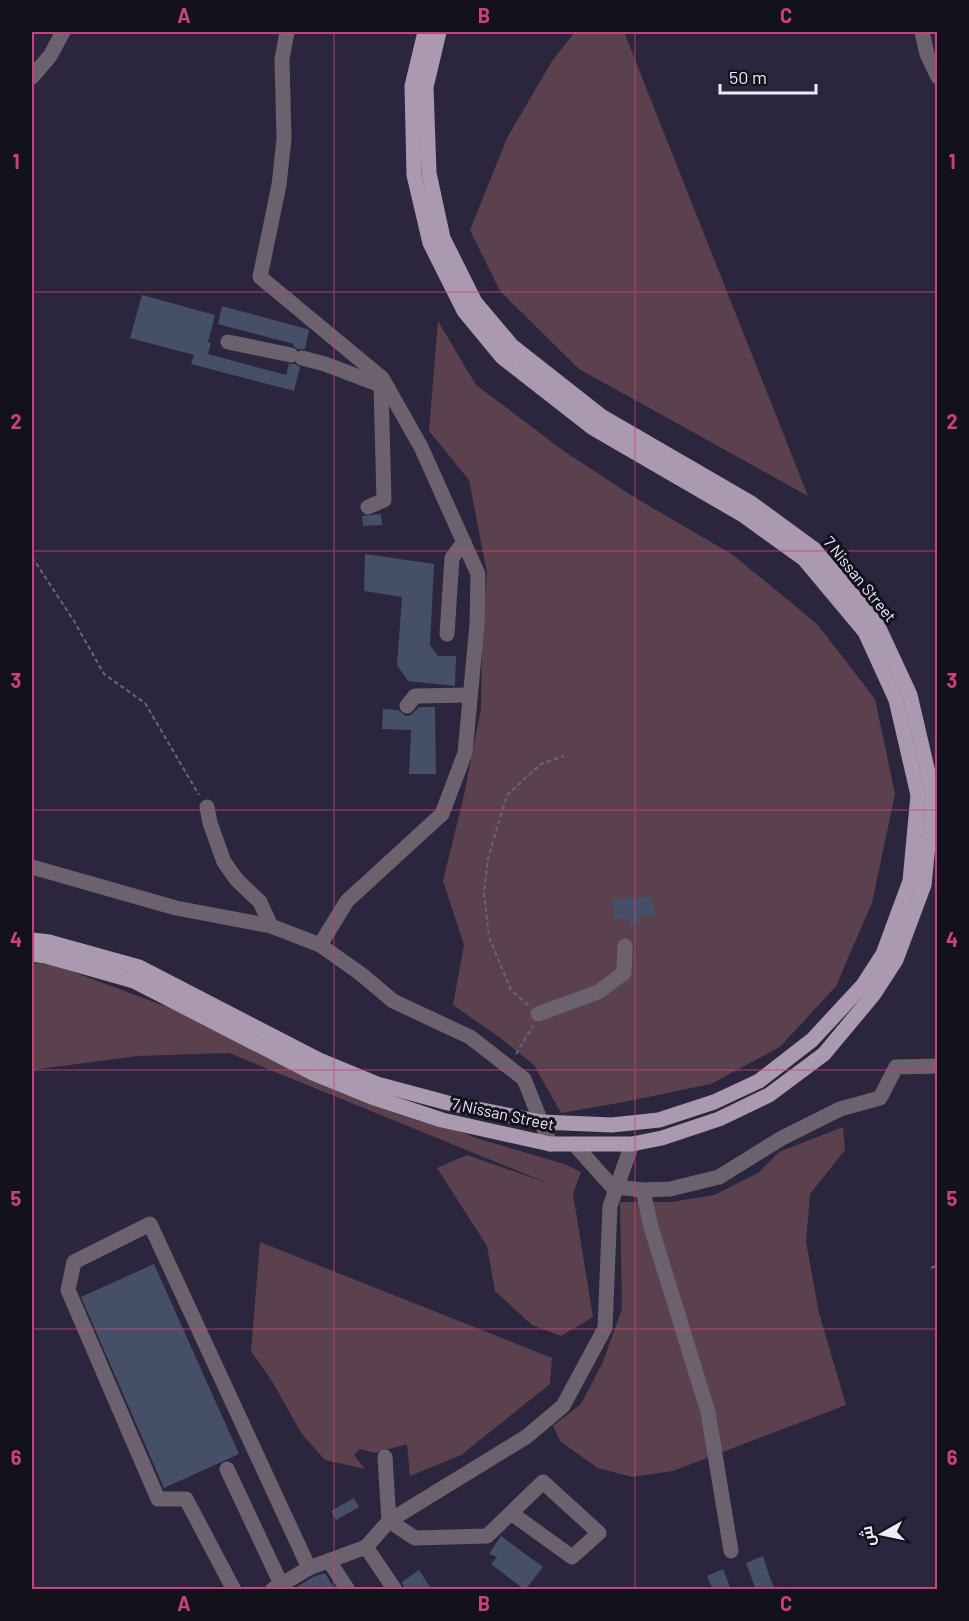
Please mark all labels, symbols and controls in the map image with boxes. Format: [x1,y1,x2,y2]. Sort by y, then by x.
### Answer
text: A [177,3,191,27]
text: B [478,3,490,27]
text: C [780,3,792,27]
scale bar [720,57,816,95]
text: 50 m [729,66,767,88]
text: 1 [12,149,20,173]
text: 1 [948,149,956,173]
text: 2 [10,409,22,433]
text: 2 [946,409,958,433]
street label: 7 Nissan Street [820,532,901,625]
text: 3 [11,668,21,692]
text: 3 [947,668,957,692]
text: 4 [10,927,22,951]
text: 4 [946,927,958,951]
street label: 7 Nissan Street [450,1093,556,1134]
text: 5 [11,1186,22,1210]
text: 5 [947,1186,958,1210]
text: 6 [11,1445,22,1469]
text: 6 [947,1445,958,1469]
north arrow [852,1504,912,1564]
text: ش [856,1525,879,1548]
text: A [177,1591,191,1615]
text: B [478,1591,490,1615]
text: C [780,1591,792,1615]

